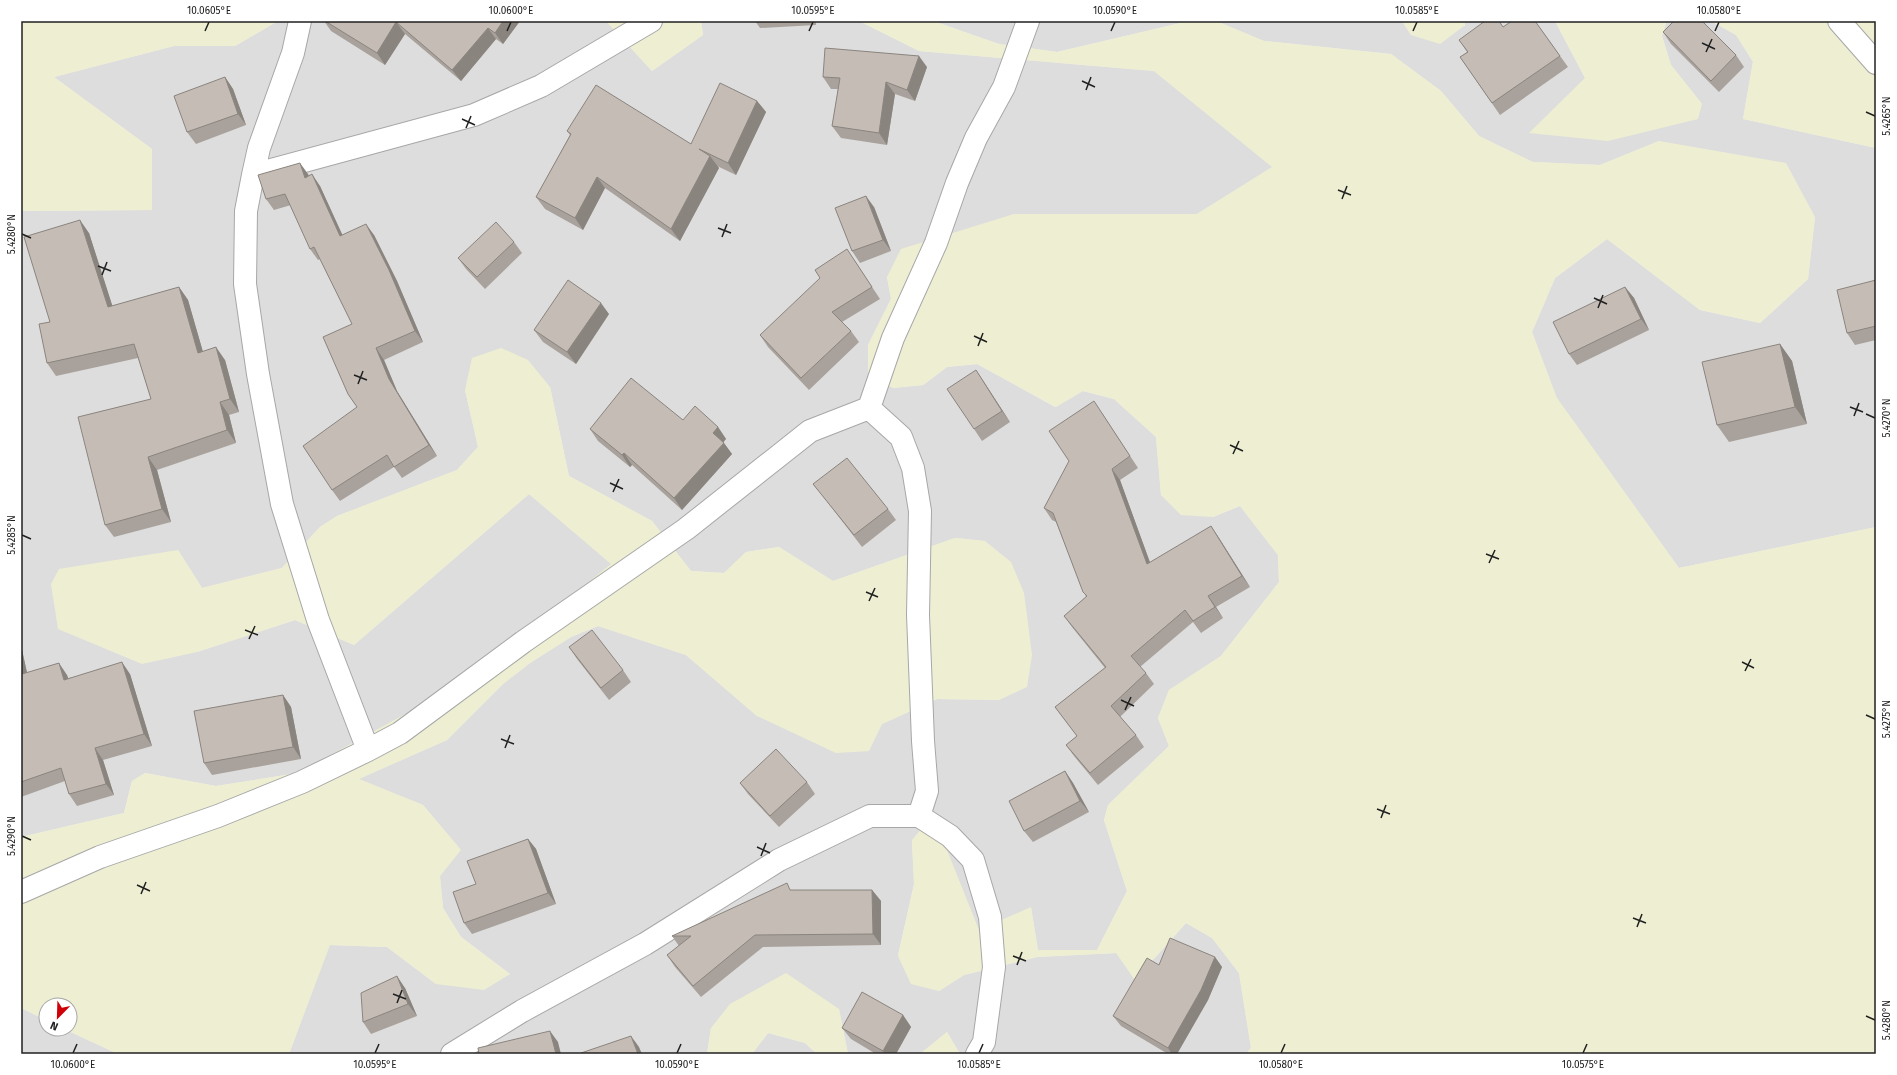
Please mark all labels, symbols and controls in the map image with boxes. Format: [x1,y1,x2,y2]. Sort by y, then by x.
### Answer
text: 10.0605°E [187,5,231,17]
text: 10.0600°E [489,5,533,17]
text: 10.0595°E [791,5,835,17]
text: 10.0590°E [1093,5,1137,17]
text: 10.0585°E [1395,5,1439,17]
text: 10.0580°E [1697,5,1741,17]
text: 5.4265°N [1881,96,1893,136]
text: 5.4280°N [6,214,18,254]
text: 5.4270°N [1881,398,1893,438]
text: 5.4285°N [6,515,18,555]
text: 5.4275°N [1881,700,1893,738]
text: 5.4290°N [6,816,18,856]
north arrow [38,997,78,1037]
text: 5.4280°N [1881,1000,1893,1040]
text: N [48,1018,60,1033]
text: 10.0600°E [51,1059,95,1071]
text: 10.0595°E [353,1059,397,1071]
text: 10.0590°E [655,1059,699,1071]
text: 10.0585°E [957,1059,1001,1071]
text: 10.0580°E [1259,1059,1303,1071]
text: 10.0575°E [1562,1059,1604,1071]

